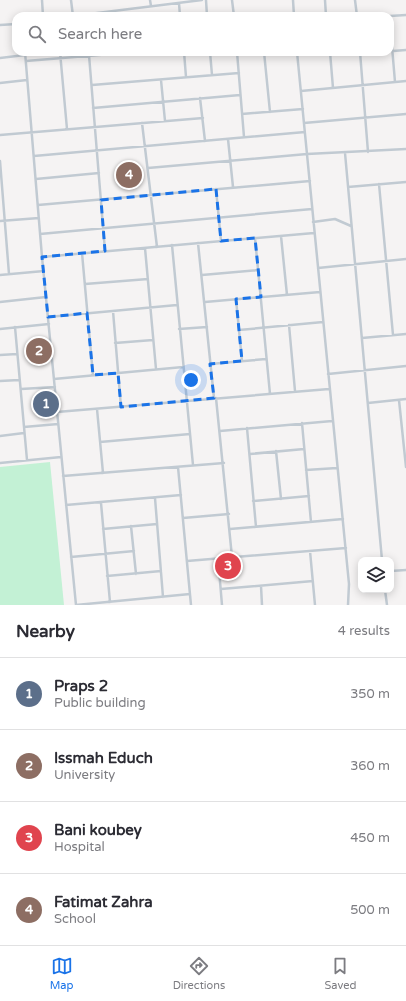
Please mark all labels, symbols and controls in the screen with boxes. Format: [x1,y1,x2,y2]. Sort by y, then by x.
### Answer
search box [12,12,394,56]
icon: search [26,23,48,45]
text: Search here [58,25,142,43]
pin: 4 [116,160,142,190]
pin: 2 [26,336,52,366]
your location [181,370,201,390]
pin: 1 [33,389,59,419]
pin: 3 [215,551,241,581]
map controls [358,557,394,593]
button: layers [358,557,394,593]
text: Nearby [16,621,75,642]
text: 4 results [338,623,390,639]
text: Praps 2 [54,677,108,695]
text: 1 [25,686,33,702]
text: 350 m [350,686,390,702]
text: Public building [54,695,146,711]
text: Issmah Educh [54,749,153,767]
text: 2 [25,758,33,774]
text: 360 m [350,758,390,774]
text: University [54,767,115,783]
text: Bani koubey [54,821,142,839]
text: 3 [25,830,33,846]
text: 450 m [350,830,390,846]
text: Hospital [54,839,105,855]
text: Fatimat Zahra [54,893,153,911]
text: 4 [25,902,33,918]
text: 500 m [350,902,390,918]
text: School [54,911,96,927]
tab: Map [50,955,73,992]
tab: Directions [173,955,225,992]
tab: Saved [325,955,356,992]

